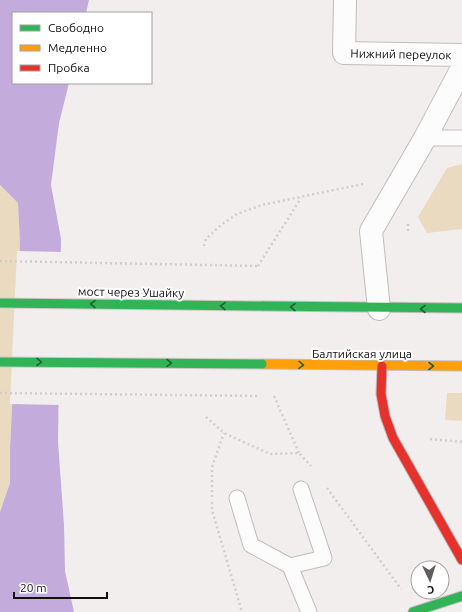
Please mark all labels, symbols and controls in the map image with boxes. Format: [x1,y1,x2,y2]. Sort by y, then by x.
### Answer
legend [12,12,152,84]
text: Свободно [48,21,104,34]
text: Медленно [48,41,107,54]
street label: Нижний переулок [350,47,452,61]
text: Пробка [48,61,90,74]
street label: мост через Ушайку [78,285,184,299]
one-way arrow [90,300,96,308]
one-way arrow [220,302,226,310]
one-way arrow [290,303,296,311]
one-way arrow [420,305,426,313]
street label: Балтийская улица [312,347,412,360]
one-way arrow [36,358,42,366]
one-way arrow [166,359,172,368]
one-way arrow [298,361,304,369]
one-way arrow [428,362,434,370]
north arrow [410,560,450,600]
scale bar [14,574,107,600]
text: 20 m [20,581,47,594]
text: С [427,584,435,596]

